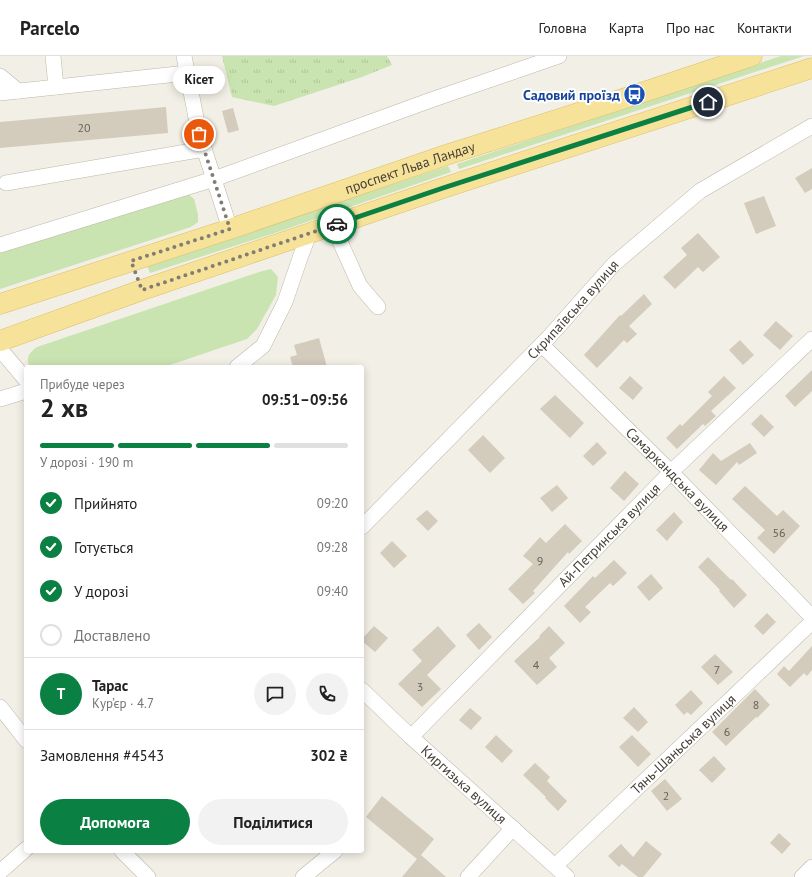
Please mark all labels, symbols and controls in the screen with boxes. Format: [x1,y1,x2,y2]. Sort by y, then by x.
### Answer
text: Parcelo [20,16,80,40]
text: Головна [539,19,587,37]
text: Карта [609,19,644,37]
text: Про нас [666,19,715,37]
text: Контакти [737,19,792,37]
callout: Кісет [173,66,225,94]
text: Кісет [184,71,214,88]
bus stop icon: Садовий проїзд [622,82,648,108]
pin [691,85,725,119]
place label: Садовий проїзд [523,86,620,104]
icon: home [697,91,719,113]
pin [182,117,216,151]
house number: 20 [77,120,91,135]
icon: bag [188,123,210,145]
street label: проспект Льва Ландау [343,137,478,198]
courier [317,204,357,244]
icon: car [326,213,348,235]
street label: Скрипаївська вулиця [523,256,622,363]
text: Прибуде через [40,376,125,393]
text: 09:51–09:56 [262,390,348,409]
text: 2 хв [40,391,88,424]
street label: Самаркандська вулиця [622,424,733,536]
text: У дорозі · 190 m [40,454,133,471]
street label: Ай-Петринська вулиця [554,479,664,591]
icon: check [40,492,62,514]
text: Прийнято [74,494,137,513]
text: 09:20 [317,495,348,512]
house number: 56 [772,525,786,540]
icon: check [40,536,62,558]
text: Готується [74,538,133,557]
text: 09:28 [317,539,348,556]
house number: 9 [537,553,543,568]
icon: check [40,580,62,602]
text: У дорозі [74,582,129,601]
text: 09:40 [317,583,348,600]
text: Доставлено [74,626,150,645]
house number: 4 [533,657,540,672]
house number: 7 [714,662,720,677]
button: chat [254,673,296,715]
button: phone [306,673,348,715]
text: Тарас [92,676,128,695]
house number: 3 [417,679,423,694]
text: Т [57,684,65,703]
street label: Тянь-Шаньська вулиця [627,690,740,798]
text: Кур’єр · 4.7 [92,695,154,712]
house number: 8 [753,697,759,712]
house number: 6 [724,724,730,739]
street label: Киргизька вулиця [417,741,511,828]
text: Замовлення #4543 [40,746,164,765]
text: 302 ₴ [310,746,348,765]
house number: 2 [663,788,669,803]
button: Допомога [40,799,190,845]
button: Поділитися [198,799,348,845]

